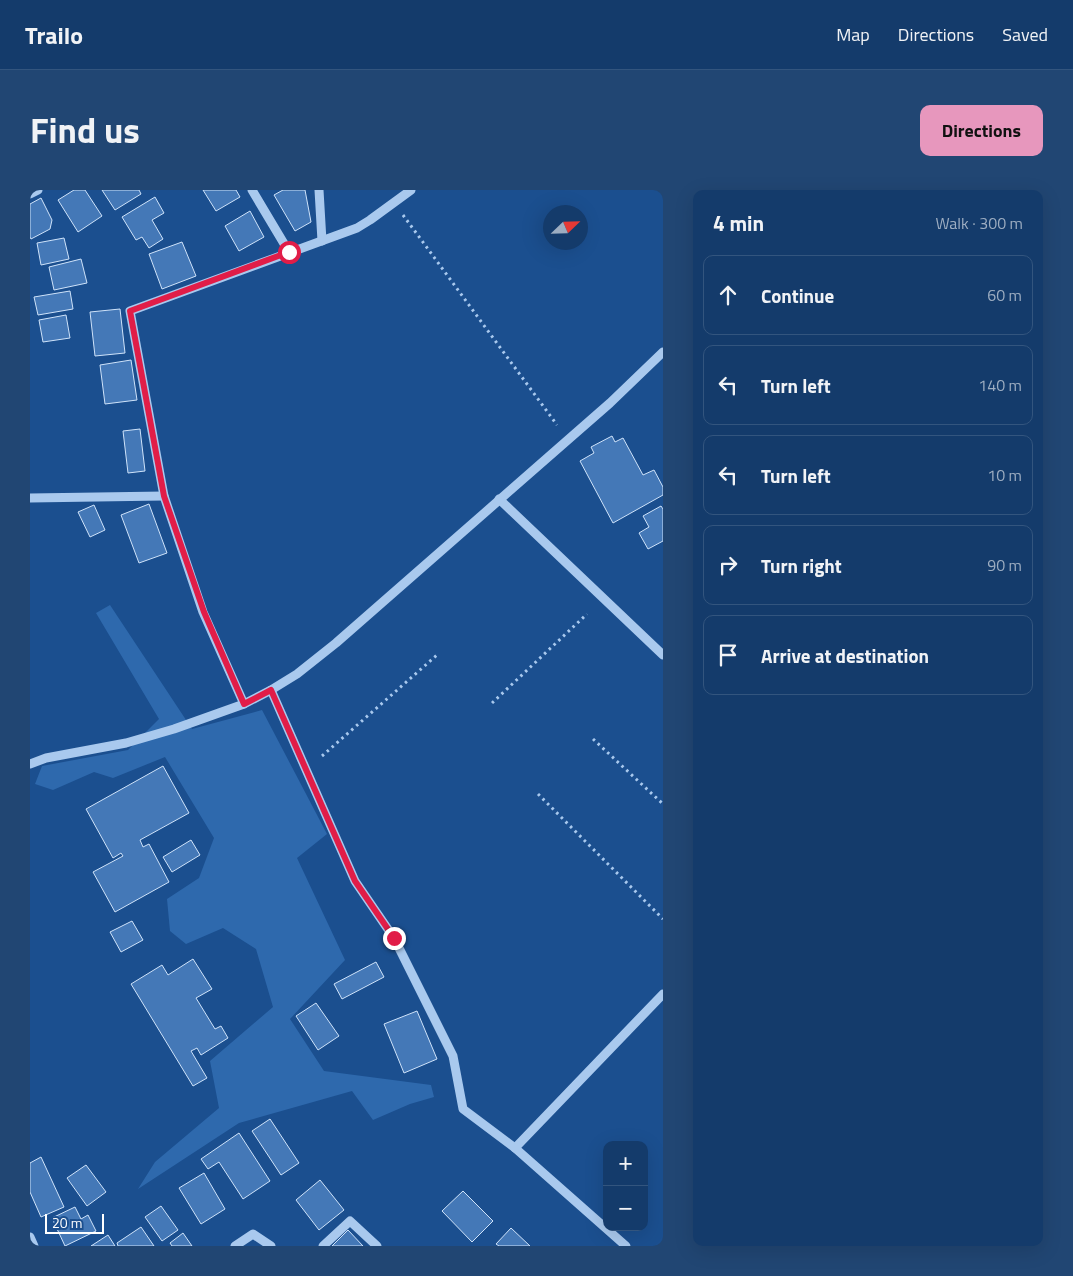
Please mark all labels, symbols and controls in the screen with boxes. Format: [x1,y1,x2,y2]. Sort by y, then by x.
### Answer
text: Trailo [25,17,83,53]
text: Map [836,21,870,48]
text: Directions [898,21,974,48]
text: Saved [1002,21,1048,48]
text: Find us [30,103,140,157]
button: Directions [920,105,1043,156]
north arrow [543,205,588,250]
text: 4 min [713,207,764,239]
text: Walk · 300 m [935,211,1023,235]
route start [278,241,301,264]
icon: ahead [714,281,742,309]
text: Continue [761,281,834,310]
text: 60 m [987,283,1022,307]
icon: left [714,371,742,399]
text: Turn left [761,371,831,400]
text: 140 m [978,373,1022,397]
icon: left [714,461,742,489]
text: Turn left [761,461,831,490]
text: 10 m [987,463,1022,487]
icon: right [714,551,742,579]
text: Turn right [761,551,842,580]
text: 90 m [987,553,1022,577]
icon: arrive [714,641,742,669]
text: Arrive at destination [761,641,929,670]
route end [383,927,406,950]
map controls [603,1141,648,1231]
button: + [603,1141,648,1186]
button: − [603,1186,648,1231]
scale bar [45,1211,104,1234]
text: 20 m [52,1212,82,1233]

